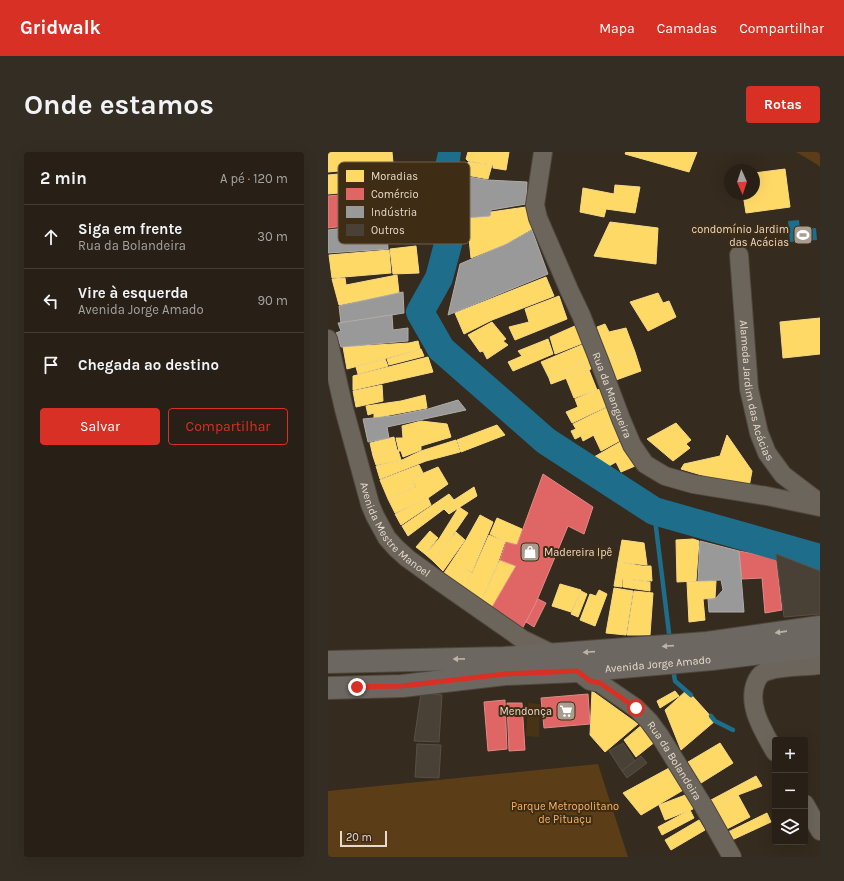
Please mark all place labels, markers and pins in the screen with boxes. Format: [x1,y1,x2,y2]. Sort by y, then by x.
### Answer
place label: condomínio Jardim das Acácias [691,223,789,249]
sports icon: condomínio Jardim das Acácias [792,224,814,246]
shop icon: Madereira Ipê [519,541,541,563]
place label: Madereira Ipê [544,546,613,559]
supermarket icon: Mendonça [555,700,577,722]
place label: Mendonça [499,705,552,718]

